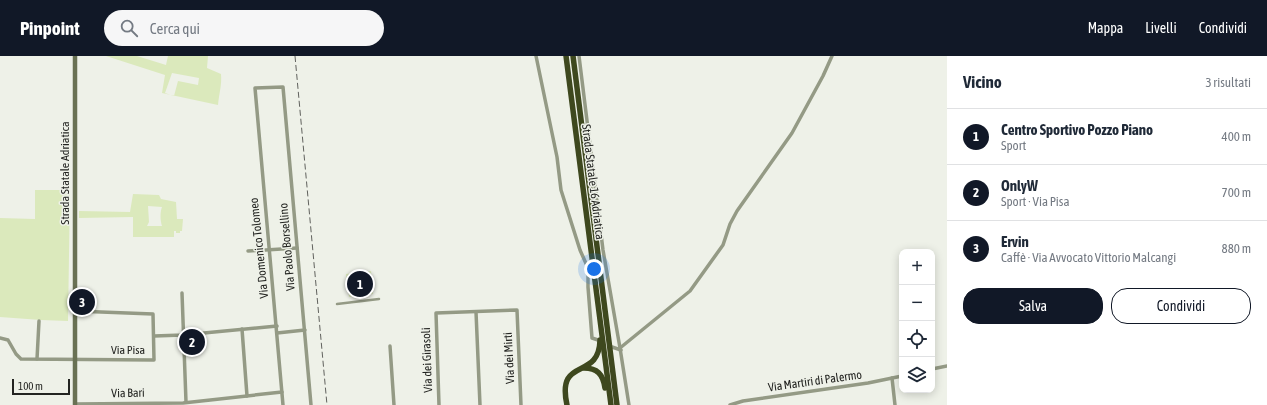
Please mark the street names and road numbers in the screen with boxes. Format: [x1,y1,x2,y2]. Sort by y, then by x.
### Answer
street label: Strada Statale Adriatica [58,121,72,225]
street label: Strada Statale 16 Adriatica [579,123,607,241]
street label: Via Domenico Tolomeo [247,197,271,299]
street label: Via Paolo Borsellino [276,202,298,292]
street label: Via dei Girasoli [419,327,435,393]
street label: Via dei Mirti [501,332,517,384]
street label: Via Pisa [111,343,145,357]
street label: Via Martiri di Palermo [767,367,863,395]
street label: Via Bari [111,386,145,400]

